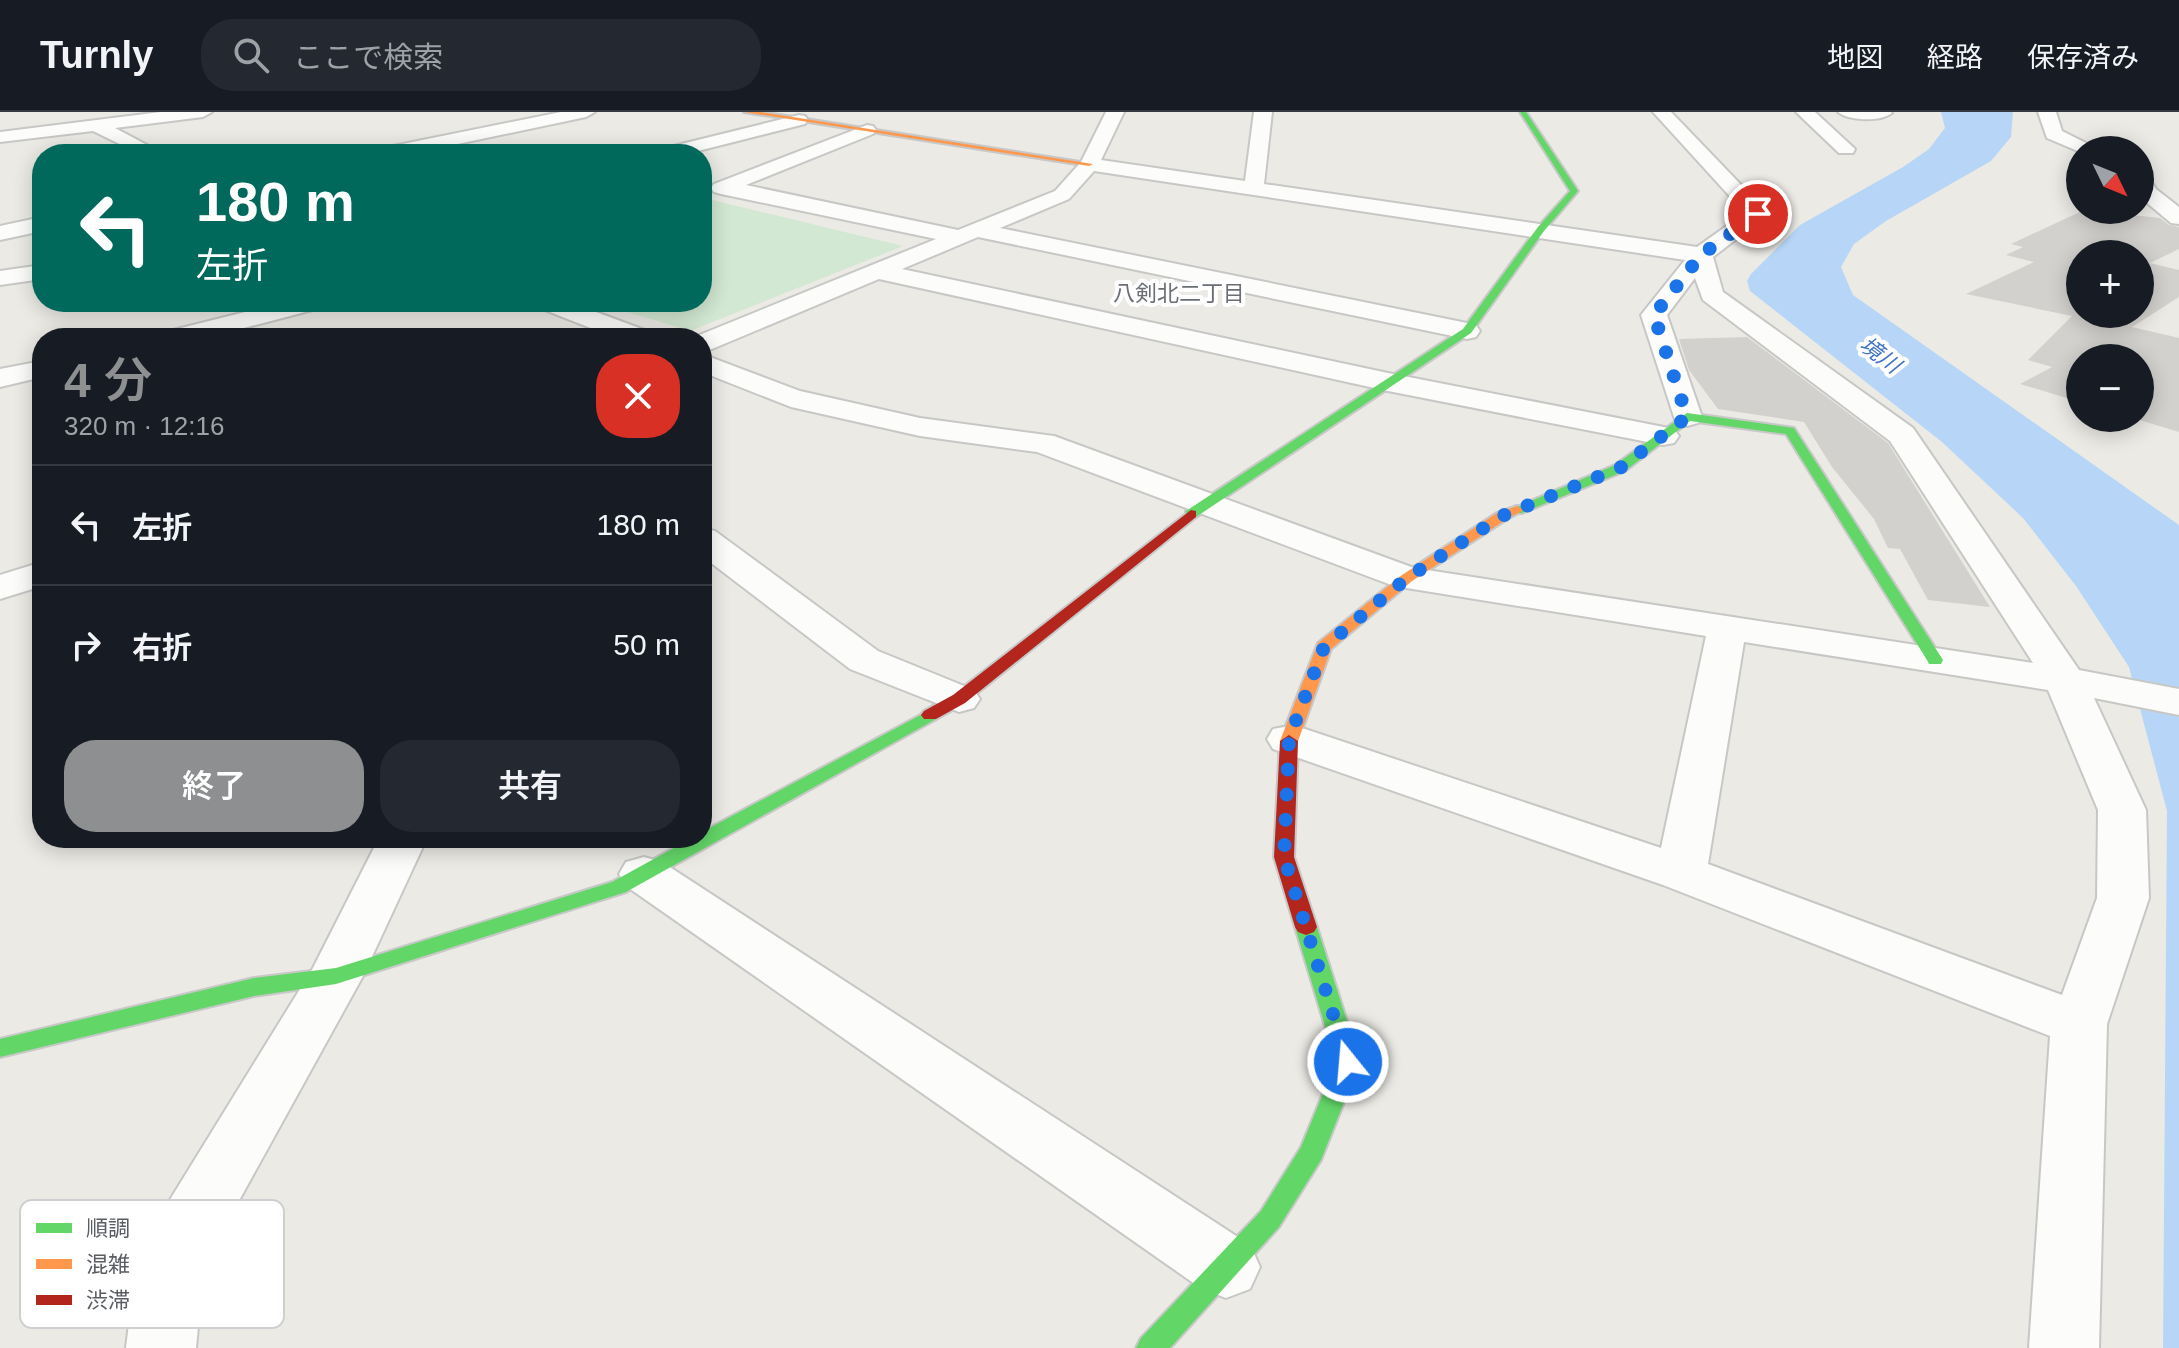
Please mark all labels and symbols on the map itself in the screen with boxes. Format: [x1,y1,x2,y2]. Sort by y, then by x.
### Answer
north arrow [2066,136,2154,224]
pin [1724,180,1792,248]
district label: 八剣北二丁目 [1113,281,1245,306]
water label: 境川 [1855,332,1907,379]
position arrow [1306,1020,1390,1104]
legend [20,1200,284,1328]
text: 順調 [86,1216,130,1241]
text: 混雑 [86,1252,130,1277]
text: 渋滞 [86,1288,130,1313]

